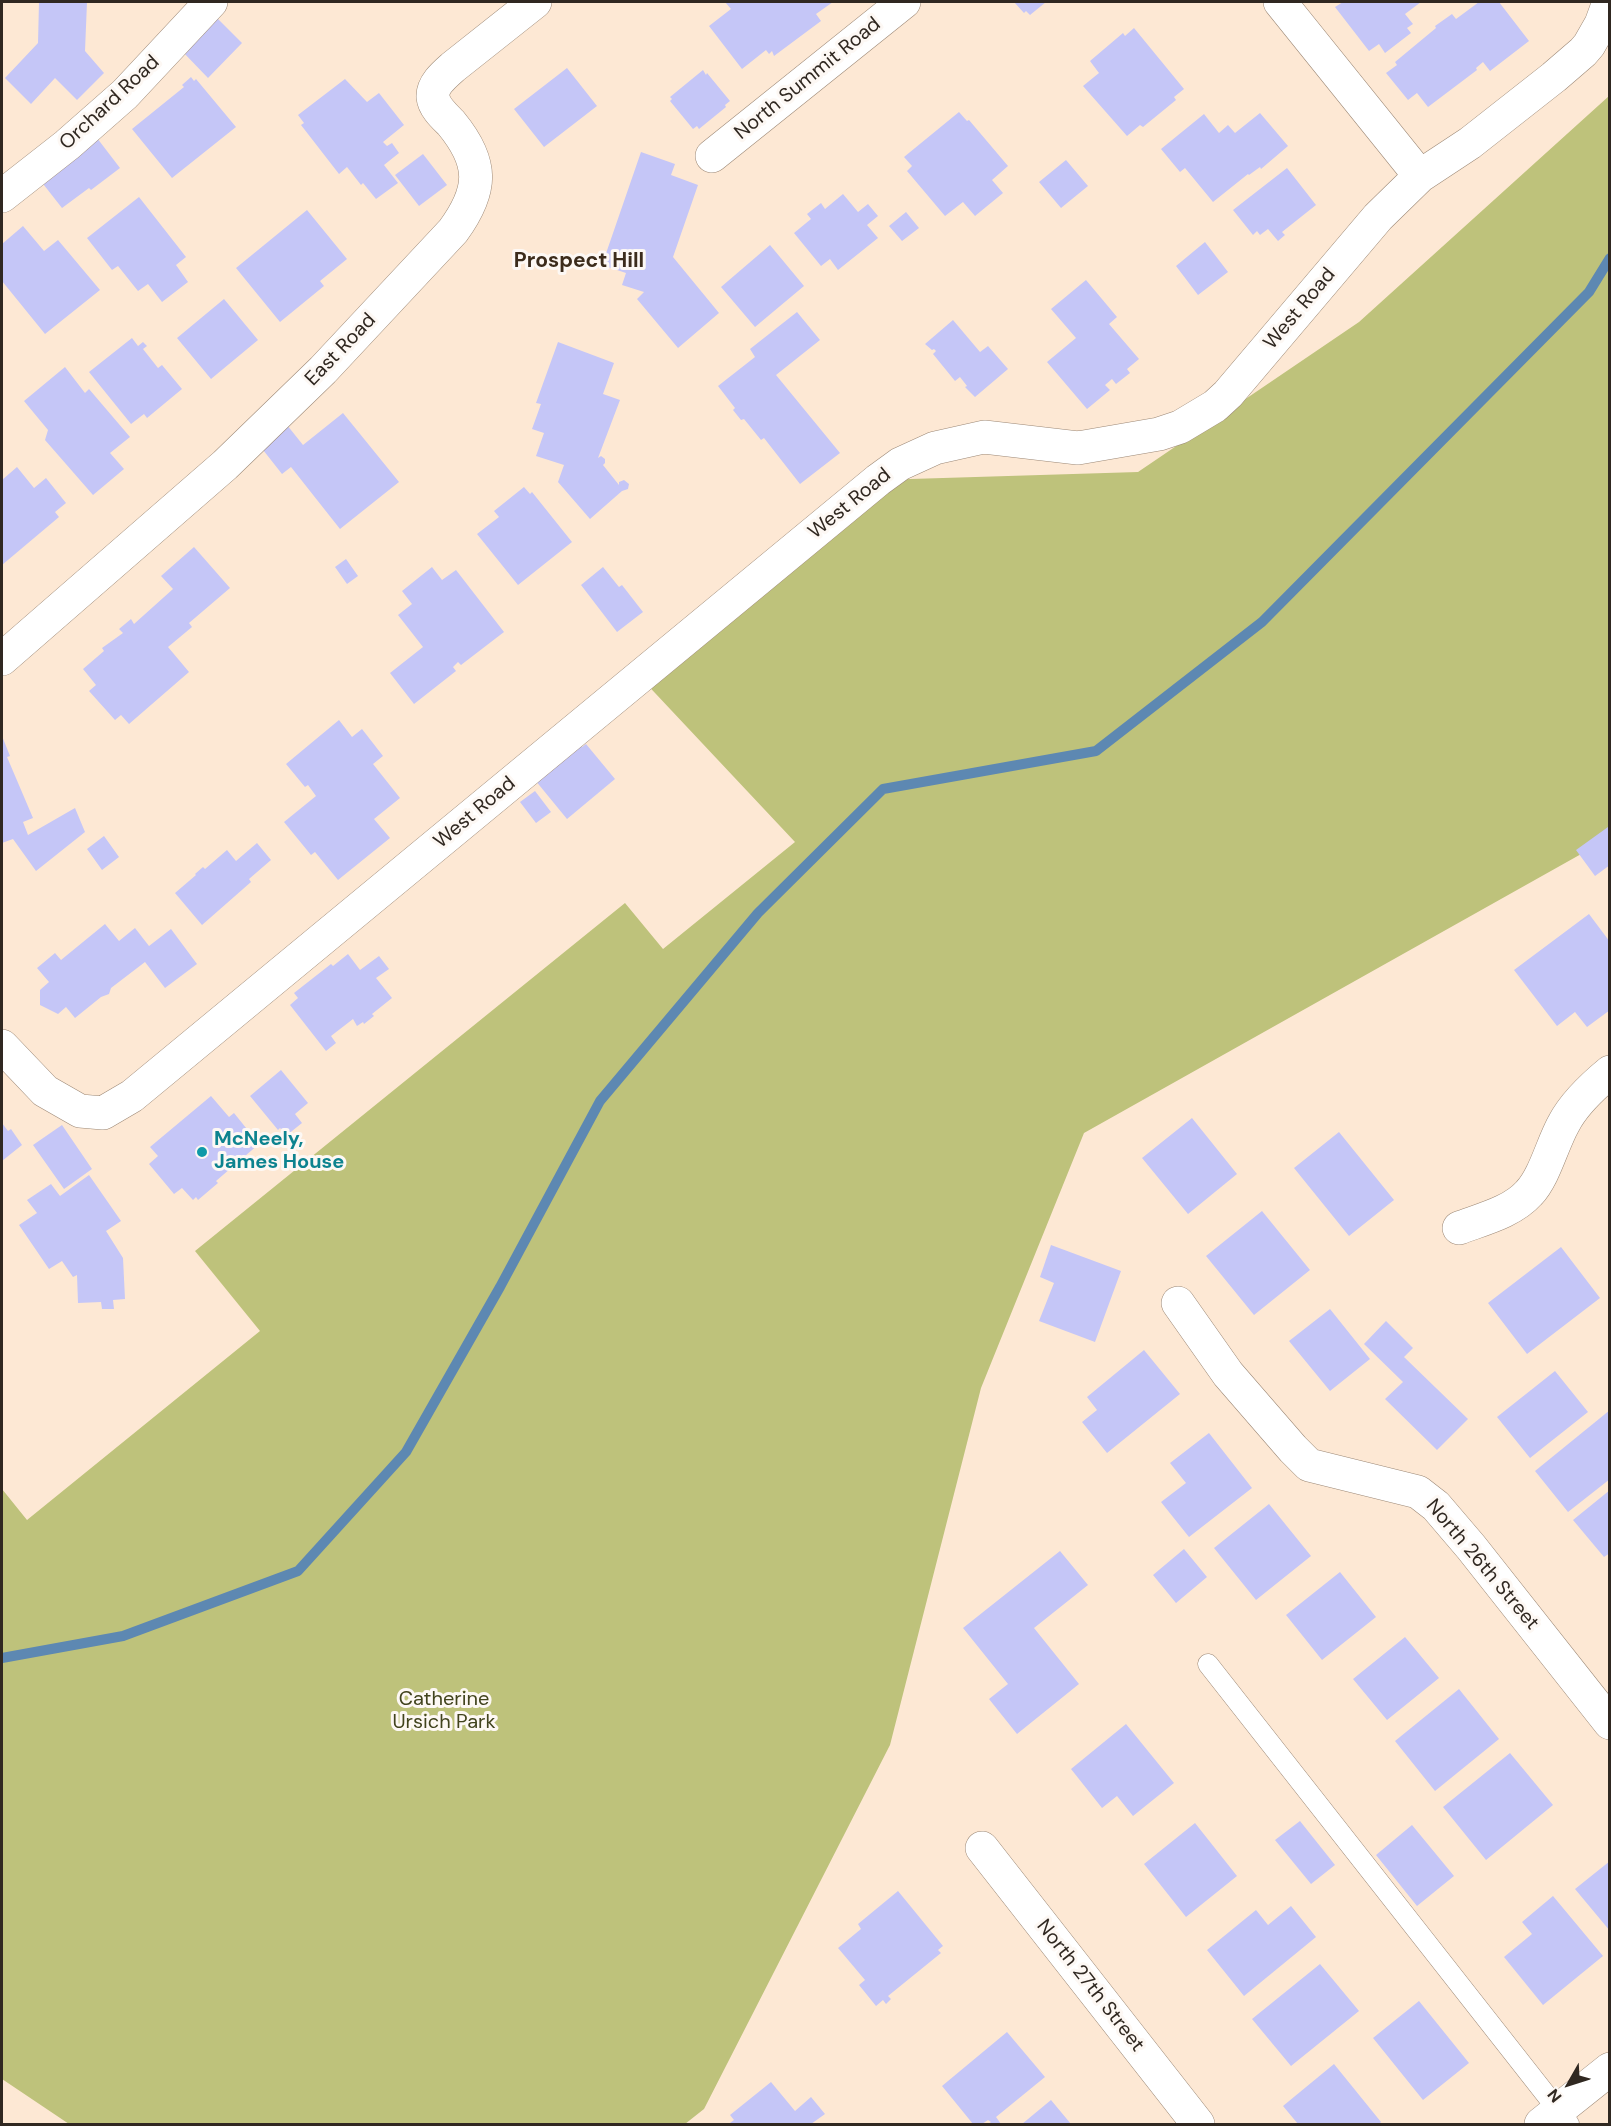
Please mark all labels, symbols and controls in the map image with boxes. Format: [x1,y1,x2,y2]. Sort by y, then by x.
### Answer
street label: North Summit Road [730,13,886,145]
street label: Orchard Road [55,51,165,155]
district label: Prospect Hill [514,248,644,274]
street label: West Road [1259,263,1341,355]
street label: East Road [301,309,381,391]
street label: West Road [804,464,896,544]
street label: West Road [429,772,521,854]
place label: McNeely, James House [214,1128,344,1175]
marker: McNeely, James House [195,1145,209,1159]
street label: North 26th Street [1420,1495,1544,1635]
park label: Catherine Ursich Park [392,1688,496,1735]
street label: North 27th Street [1031,1915,1149,2057]
north arrow [1539,2054,1599,2114]
text: N [1543,2085,1566,2107]

